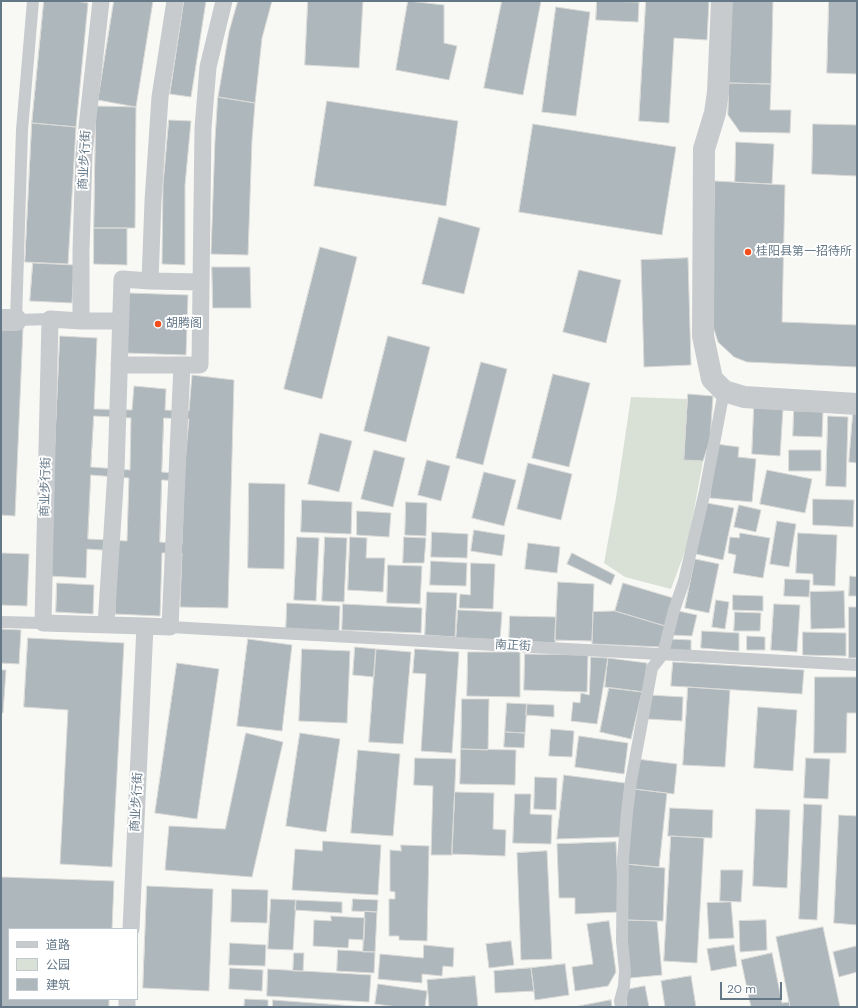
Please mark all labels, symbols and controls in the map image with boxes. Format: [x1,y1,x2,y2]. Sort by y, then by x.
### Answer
street label: 商业步行街 [76,130,94,190]
place label: 桂阳县第一招待所 [756,245,852,259]
marker: 桂阳县第一招待所 [743,247,753,257]
place label: 胡腾阁 [166,317,202,331]
marker: 胡腾阁 [153,319,163,329]
street label: 商业步行街 [38,457,54,517]
street label: 南正街 [495,638,531,654]
street label: 商业步行街 [128,772,146,832]
legend [8,928,138,1000]
text: 道路 [46,937,70,953]
text: 公园 [46,957,70,973]
scale bar [722,974,784,1000]
text: 建筑 [46,977,70,993]
text: 20 m [727,981,756,997]

